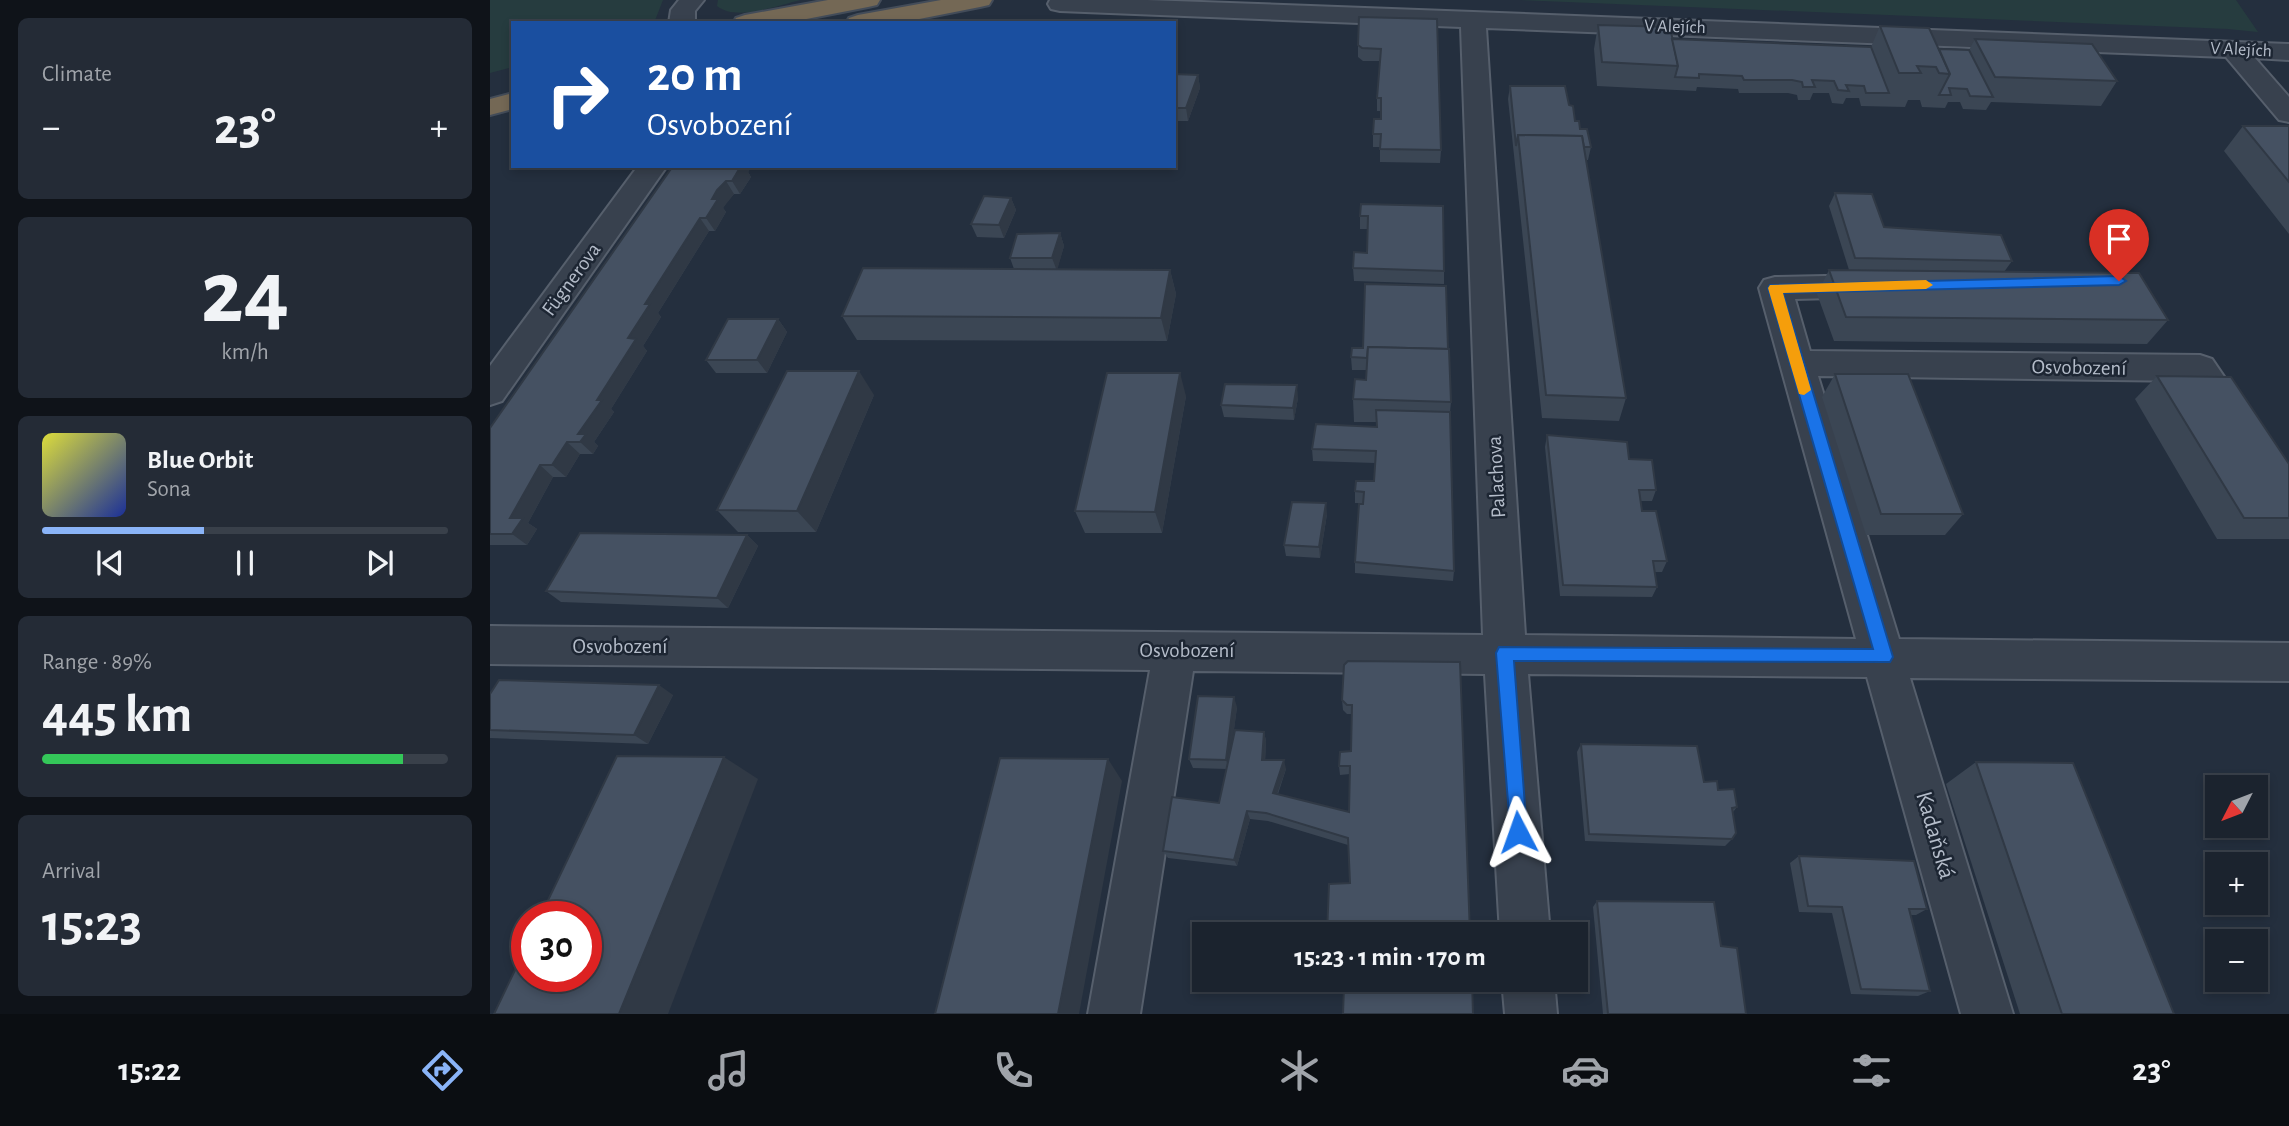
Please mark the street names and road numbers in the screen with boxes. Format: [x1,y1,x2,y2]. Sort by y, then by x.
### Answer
street label: V Alejích [1644,17,1706,37]
street label: V Alejích [2210,39,2272,61]
street label: Fügnerova [538,239,605,320]
street label: Osvobození [2031,356,2127,379]
street label: Palachova [1484,435,1509,519]
street label: Osvobození [573,636,668,657]
street label: Osvobození [1140,640,1235,661]
street label: Kadaňská [1911,789,1959,882]

